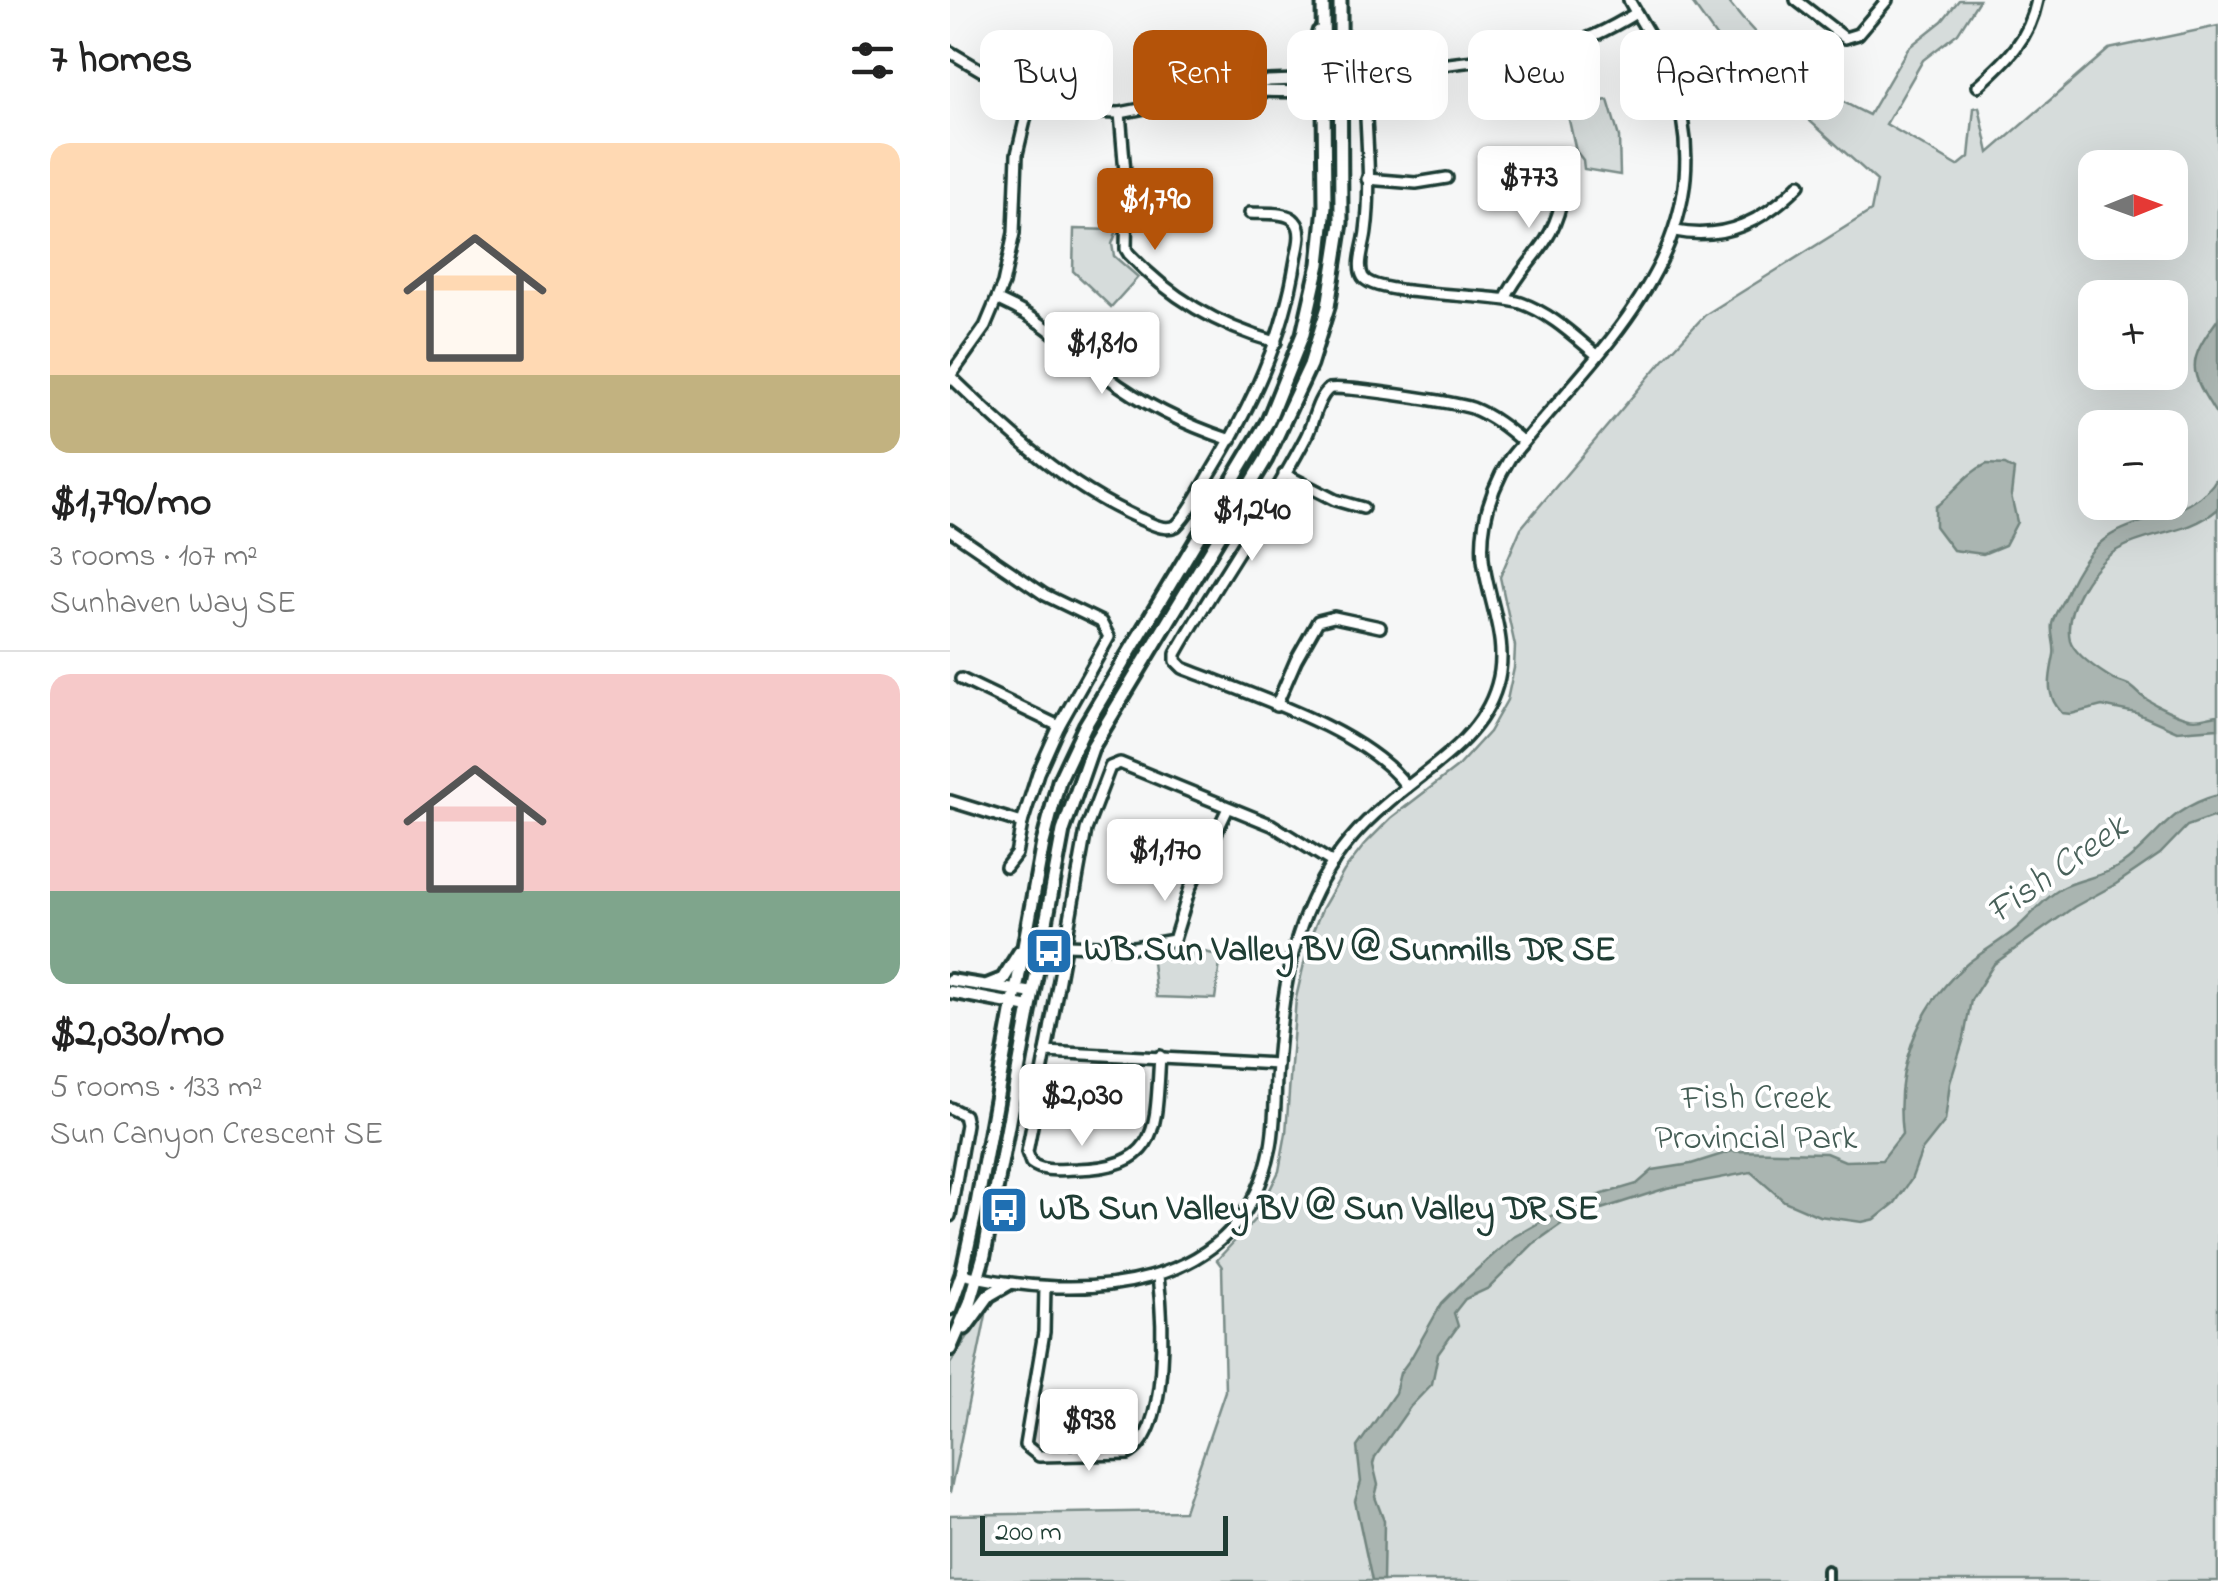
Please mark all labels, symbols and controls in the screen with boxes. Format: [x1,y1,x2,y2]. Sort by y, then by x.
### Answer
text: 7 homes [50,30,192,91]
chip: Buy [980,30,1113,120]
chip: Rent [1133,30,1267,120]
chip: Filters [1287,30,1448,120]
chip: New [1468,30,1600,120]
chip: Apartment [1620,30,1844,120]
icon: filters [845,33,900,88]
pin: $773 [1470,146,1588,231]
north arrow [2078,150,2188,260]
map controls [2078,150,2188,520]
text: $773 [1500,155,1558,202]
pin: $1,790 [1074,168,1236,253]
text: $1,790 [1119,177,1191,224]
icon: home [385,208,565,388]
button: + [2078,280,2188,390]
pin: $1,810 [1021,312,1183,397]
text: $1,810 [1066,321,1138,368]
button: − [2078,410,2188,520]
text: $1,790/mo [50,473,212,534]
pin: $1,240 [1171,479,1333,564]
text: $1,240 [1213,488,1291,535]
text: 3 rooms · 107 m² [50,534,258,581]
text: Sunhaven Way SE [50,581,296,628]
icon: home [385,739,565,919]
water label: Fish Creek [1976,801,2141,940]
pin: $1,170 [1084,819,1246,904]
text: $1,170 [1129,828,1201,875]
bus stop icon: WB Sun Valley BV @ Sunmills DR SE [1023,925,1075,977]
place label: WB Sun Valley BV @ Sunmills DR SE [1084,926,1616,978]
text: $2,030/mo [50,1004,225,1065]
pin: $2,030 [1001,1064,1163,1149]
text: 5 rooms · 133 m² [50,1065,262,1112]
text: $2,030 [1041,1073,1123,1120]
park label: Fish Creek Provincial Park [1655,1074,1858,1165]
text: Sun Canyon Crescent SE [50,1112,383,1159]
bus stop icon: WB Sun Valley BV @ Sun Valley DR SE [978,1184,1030,1236]
place label: WB Sun Valley BV @ Sun Valley DR SE [1039,1185,1599,1237]
pin: $938 [1030,1389,1148,1474]
text: $938 [1062,1398,1116,1445]
scale bar [980,1511,1228,1556]
text: 200 m [995,1513,1062,1554]

